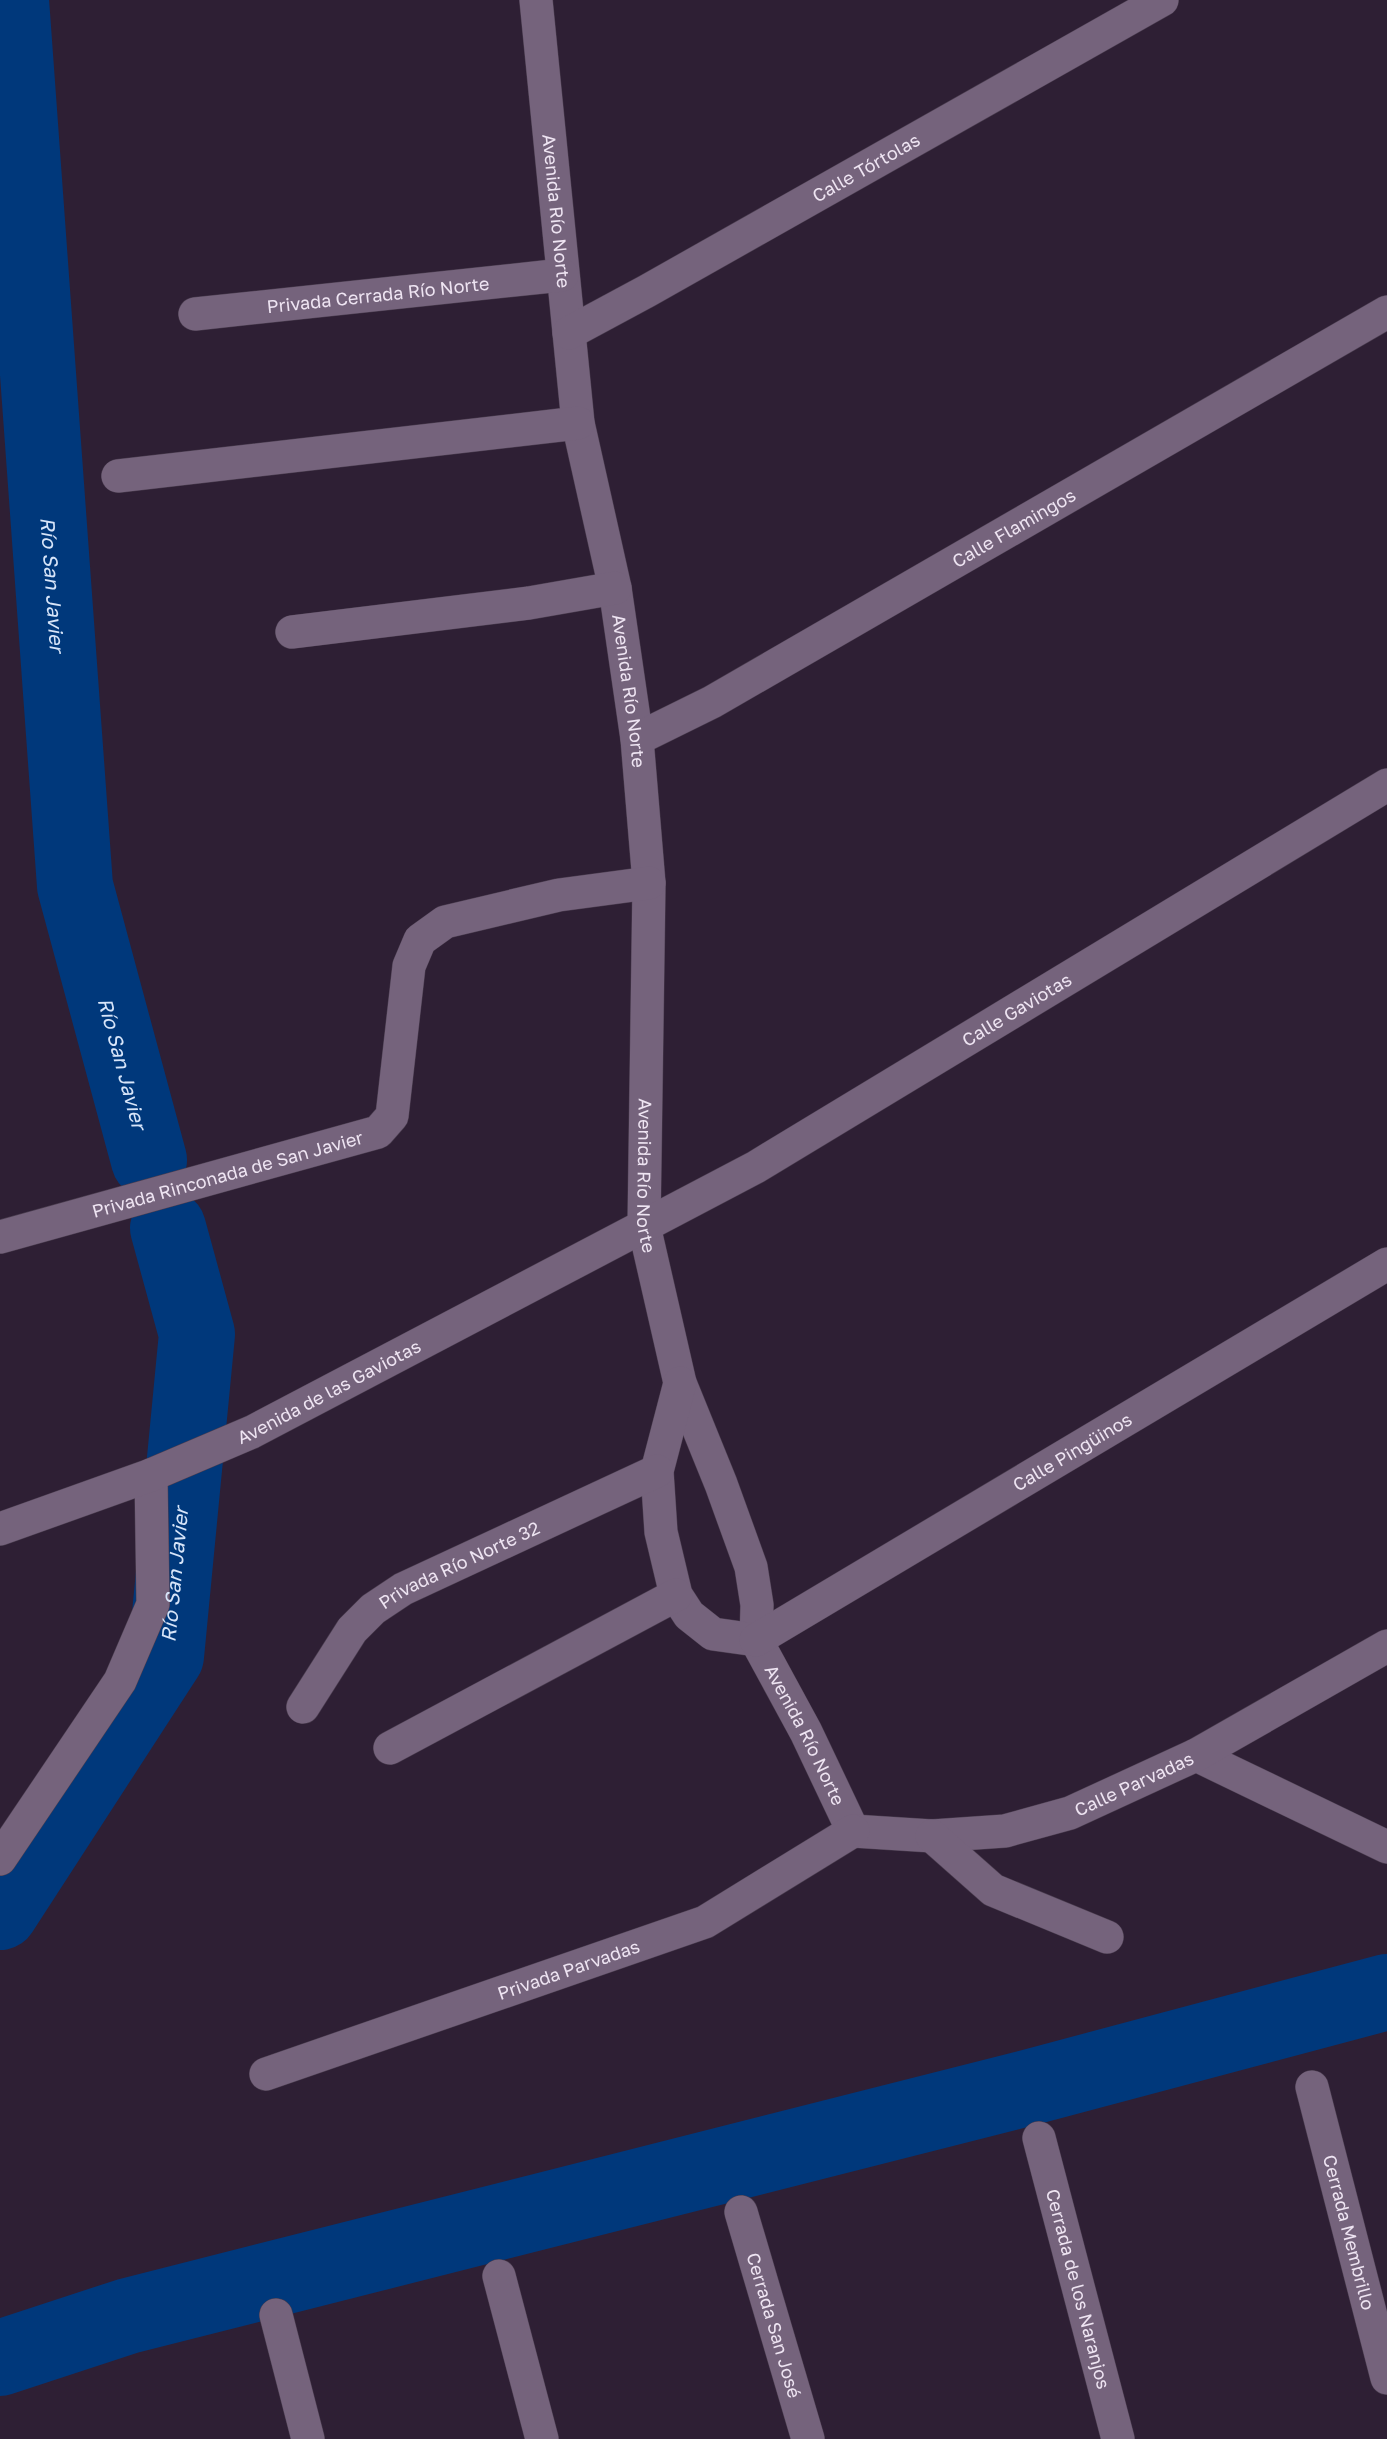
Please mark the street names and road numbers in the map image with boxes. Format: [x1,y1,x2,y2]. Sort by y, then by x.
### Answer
street label: Calle Tórtolas [808,128,924,206]
street label: Avenida Río Norte [538,133,576,289]
street label: Privada Cerrada Río Norte [266,272,490,317]
street label: Calle Flamingos [948,484,1079,572]
street label: Avenida Río Norte [608,613,650,768]
street label: Calle Gaviotas [958,968,1075,1051]
street label: Avenida Río Norte [633,1098,661,1255]
street label: Privada Rinconada de San Javier [89,1126,365,1222]
street label: Avenida de las Gaviotas [234,1334,424,1448]
street label: Calle Pingüinos [1009,1408,1136,1496]
street label: Privada Río Norte 32 [374,1516,543,1613]
street label: Avenida Río Norte [760,1661,850,1809]
street label: Calle Parvadas [1071,1747,1197,1821]
street label: Privada Parvadas [494,1935,642,2004]
street label: Cerrada Membrillo [1319,2152,1380,2312]
street label: Cerrada de los Naranjos [1042,2186,1115,2391]
street label: Cerrada San José [743,2250,806,2401]

